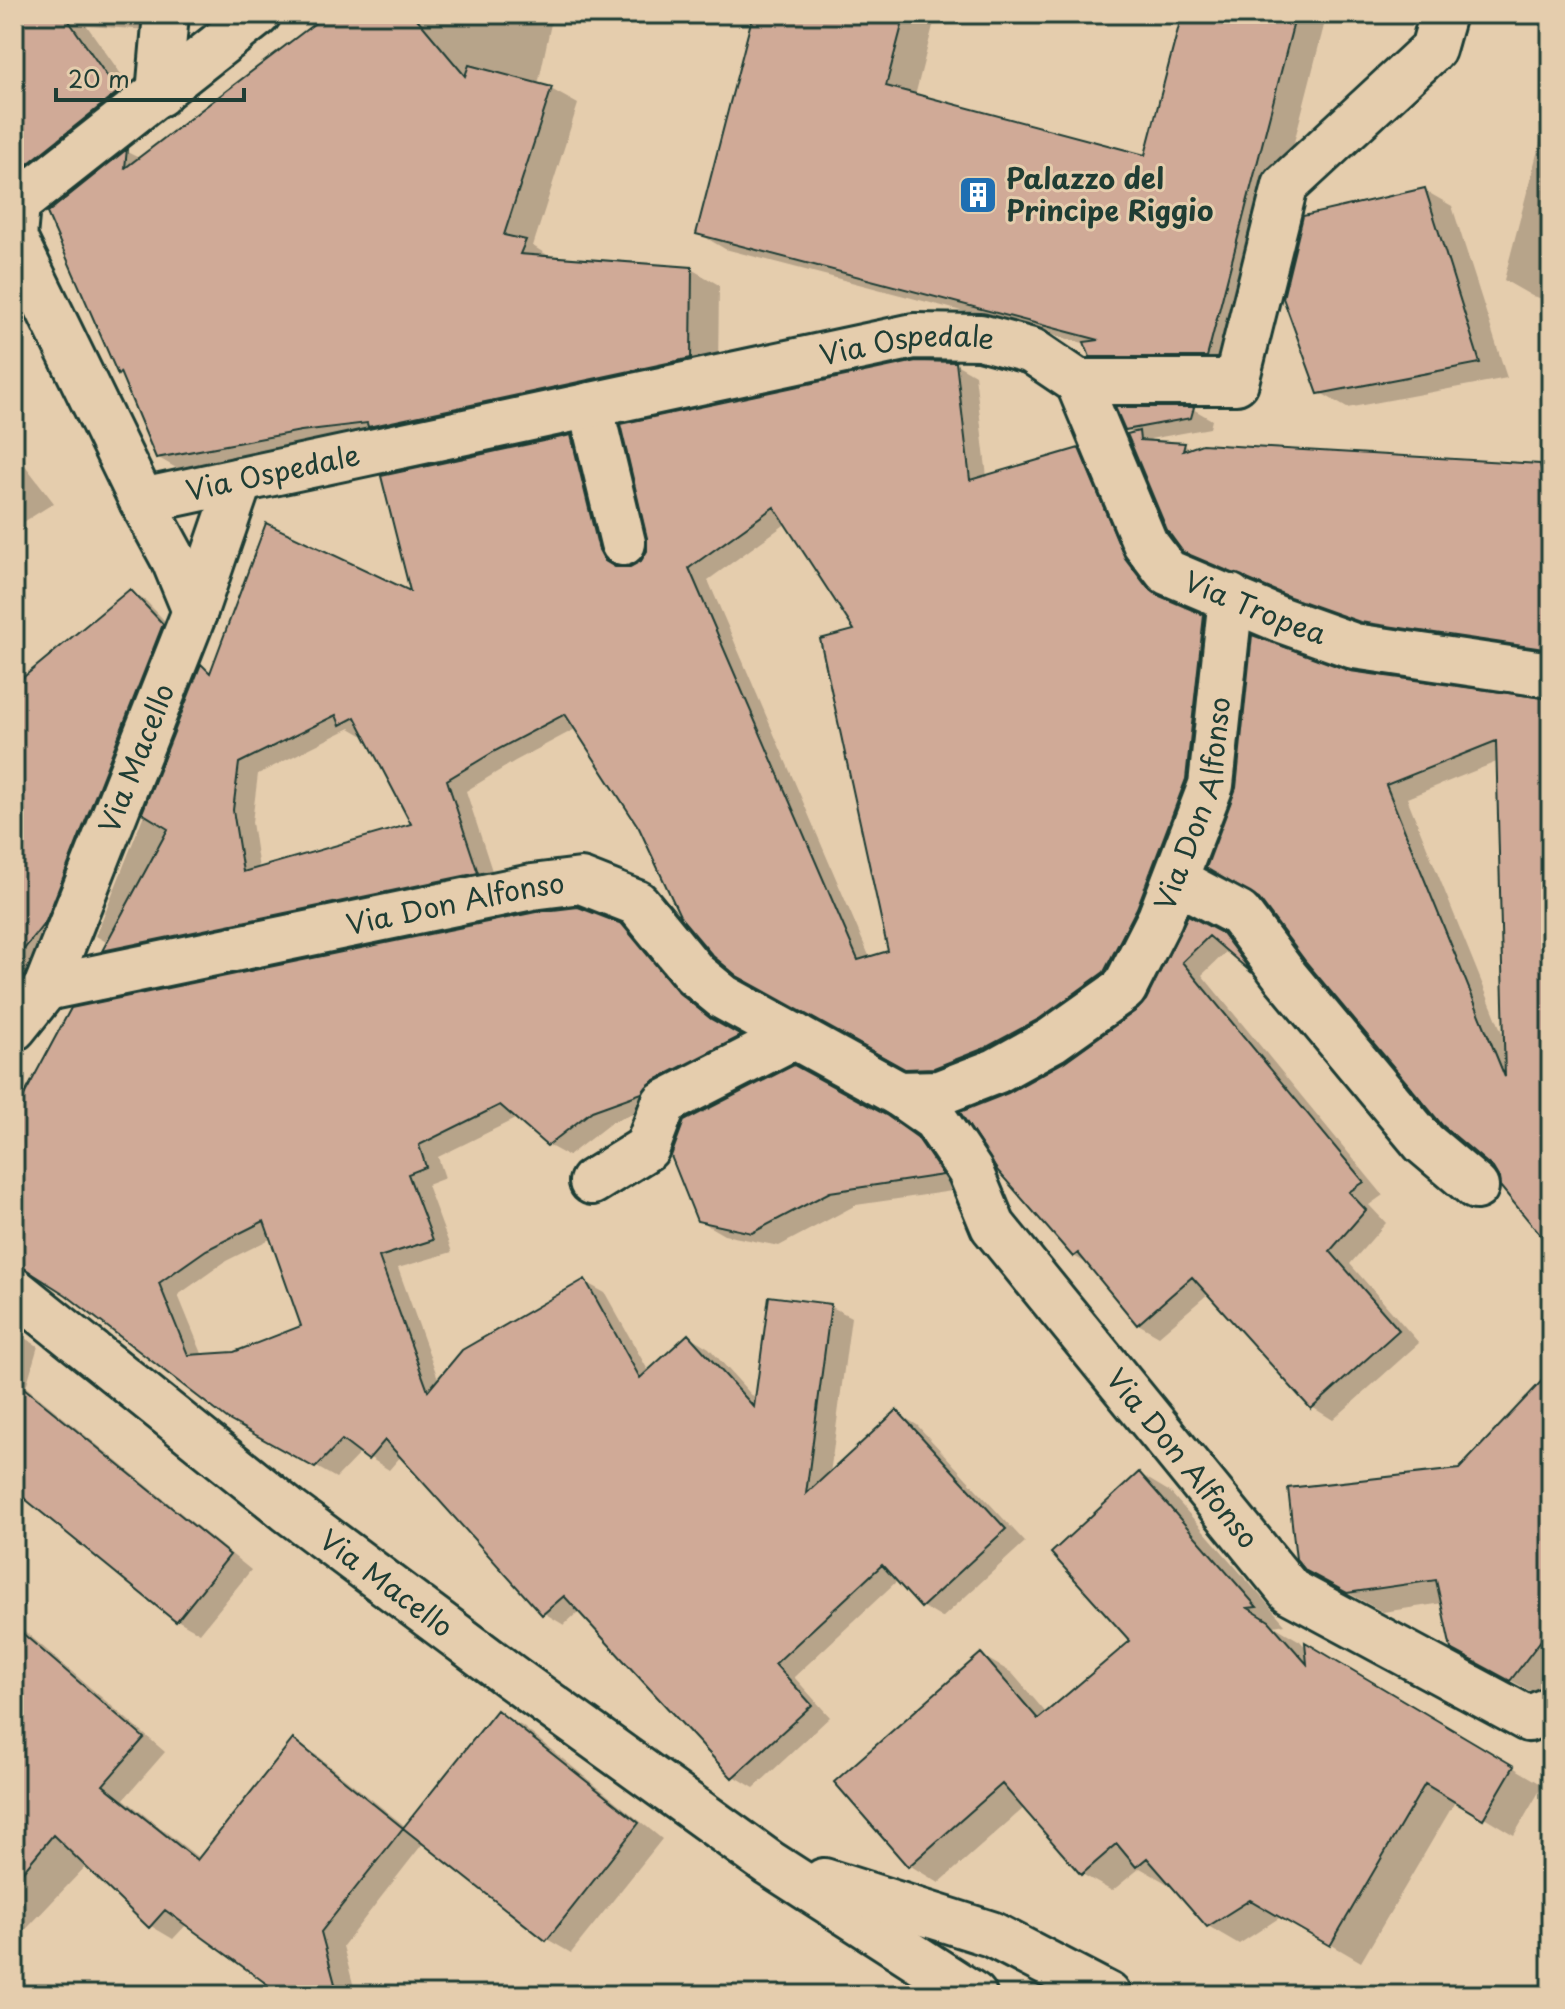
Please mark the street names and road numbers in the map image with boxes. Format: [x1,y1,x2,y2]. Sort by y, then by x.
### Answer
street label: Via Ospedale [815,313,1001,376]
street label: Via Ospedale [182,432,364,511]
street label: Via Tropea [1178,559,1332,654]
street label: Via Macello [86,677,184,839]
street label: Via Don Alfonso [1142,694,1240,916]
street label: Via Don Alfonso [342,860,567,945]
street label: Via Don Alfonso [1097,1358,1270,1557]
street label: Via Macello [311,1518,463,1647]

